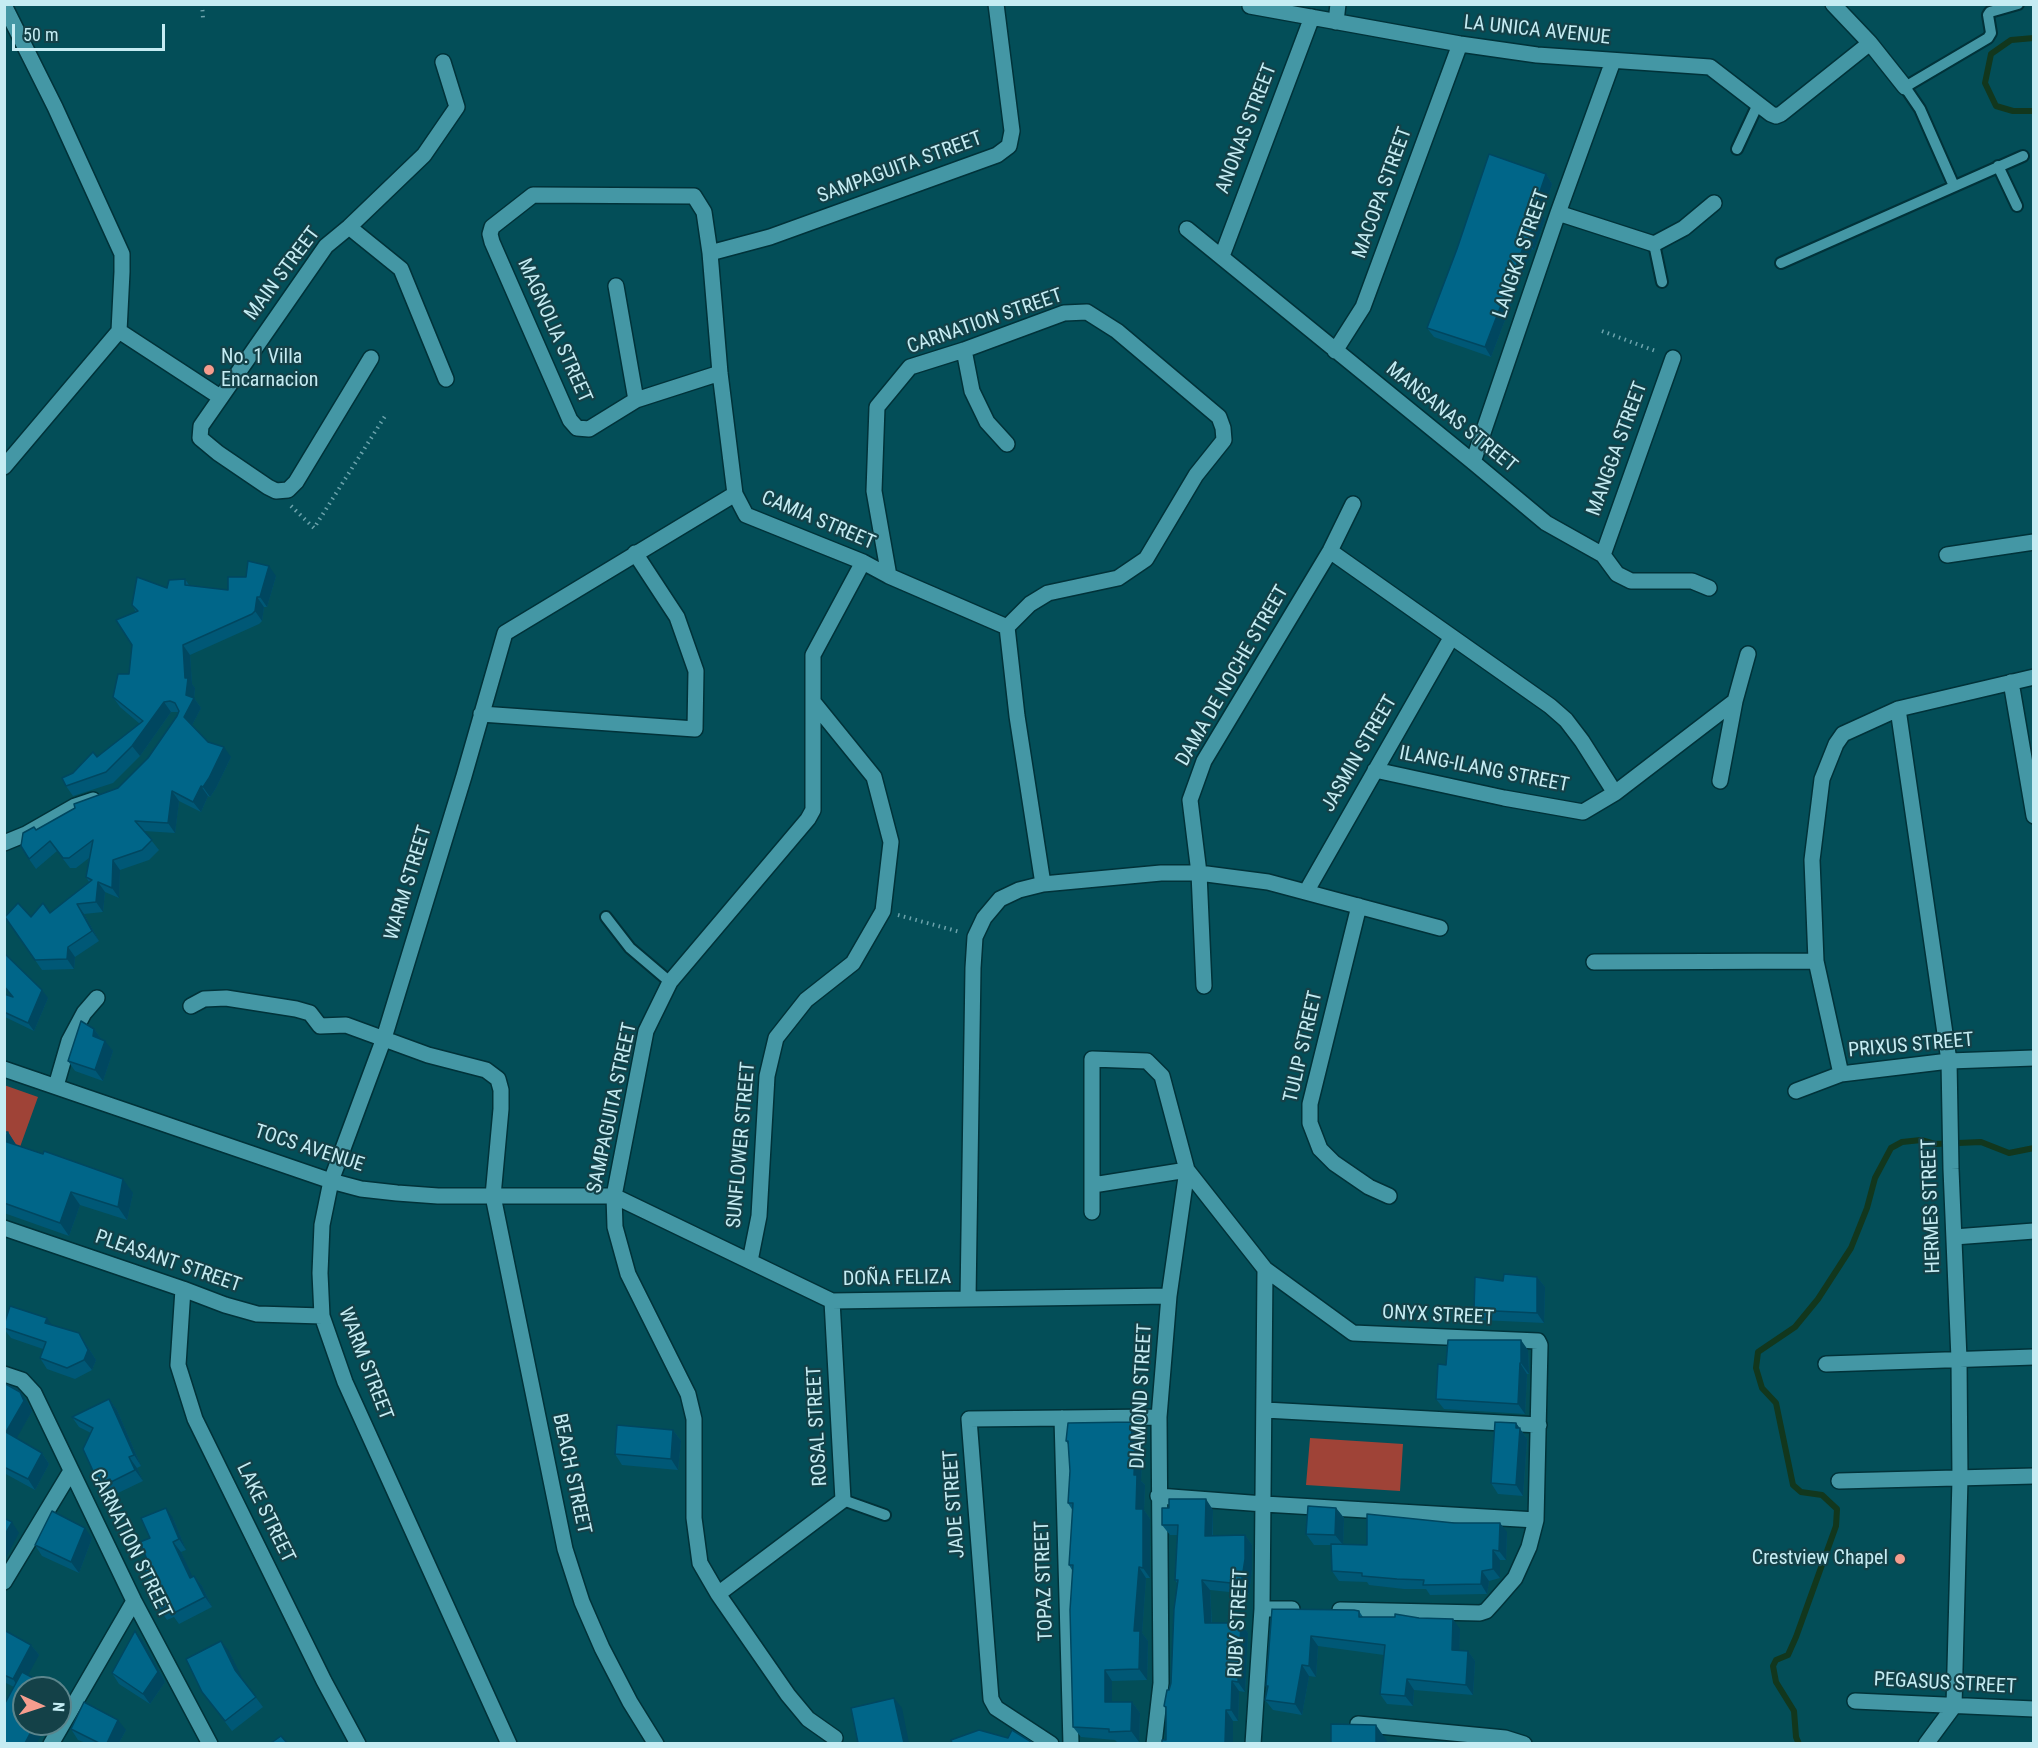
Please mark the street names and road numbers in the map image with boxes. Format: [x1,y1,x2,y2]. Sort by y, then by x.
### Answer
street label: LA UNICA AVENUE [1462,11,1612,51]
street label: ANONAS STREET [1211,61,1283,197]
street label: MACOPA STREET [1348,124,1418,262]
street label: SAMPAGUITA STREET [814,127,986,209]
street label: LANGKA STREET [1489,187,1555,321]
street label: MAIN STREET [240,223,326,325]
street label: MAGNOLIA STREET [511,255,597,407]
street label: CARNATION STREET [904,284,1066,360]
street label: MANSANAS STREET [1380,358,1522,478]
street label: MANGGA STREET [1583,379,1653,519]
street label: CAMIA STREET [758,486,878,556]
street label: DAMA DE NOCHE STREET [1171,581,1295,771]
street label: JASMIN STREET [1317,692,1403,816]
street label: ILANG-ILANG STREET [1397,742,1571,798]
street label: WARM STREET [380,823,438,943]
street label: TULIP STREET [1280,989,1328,1105]
street label: SAMPAGUITA STREET [583,1021,643,1195]
street label: PRIXUS STREET [1847,1029,1975,1063]
street label: SUNFLOWER STREET [723,1061,761,1229]
street label: TOCS AVENUE [251,1120,367,1178]
street label: HERMES STREET [1918,1138,1946,1274]
street label: PLEASANT STREET [92,1226,244,1298]
street label: DOÑA FELIZA [843,1266,951,1292]
street label: ONYX STREET [1381,1301,1495,1331]
street label: WARM STREET [333,1304,397,1424]
street label: DIAMOND STREET [1126,1323,1158,1469]
street label: ROSAL STREET [803,1365,833,1487]
street label: BEACH STREET [547,1412,595,1536]
street label: JADE STREET [939,1449,971,1559]
street label: LAKE STREET [230,1459,300,1567]
street label: CARNATION STREET [84,1466,176,1622]
street label: TOPAZ STREET [1031,1520,1059,1642]
street label: RUBY STREET [1224,1568,1254,1678]
street label: PEGASUS STREET [1873,1668,2017,1700]

